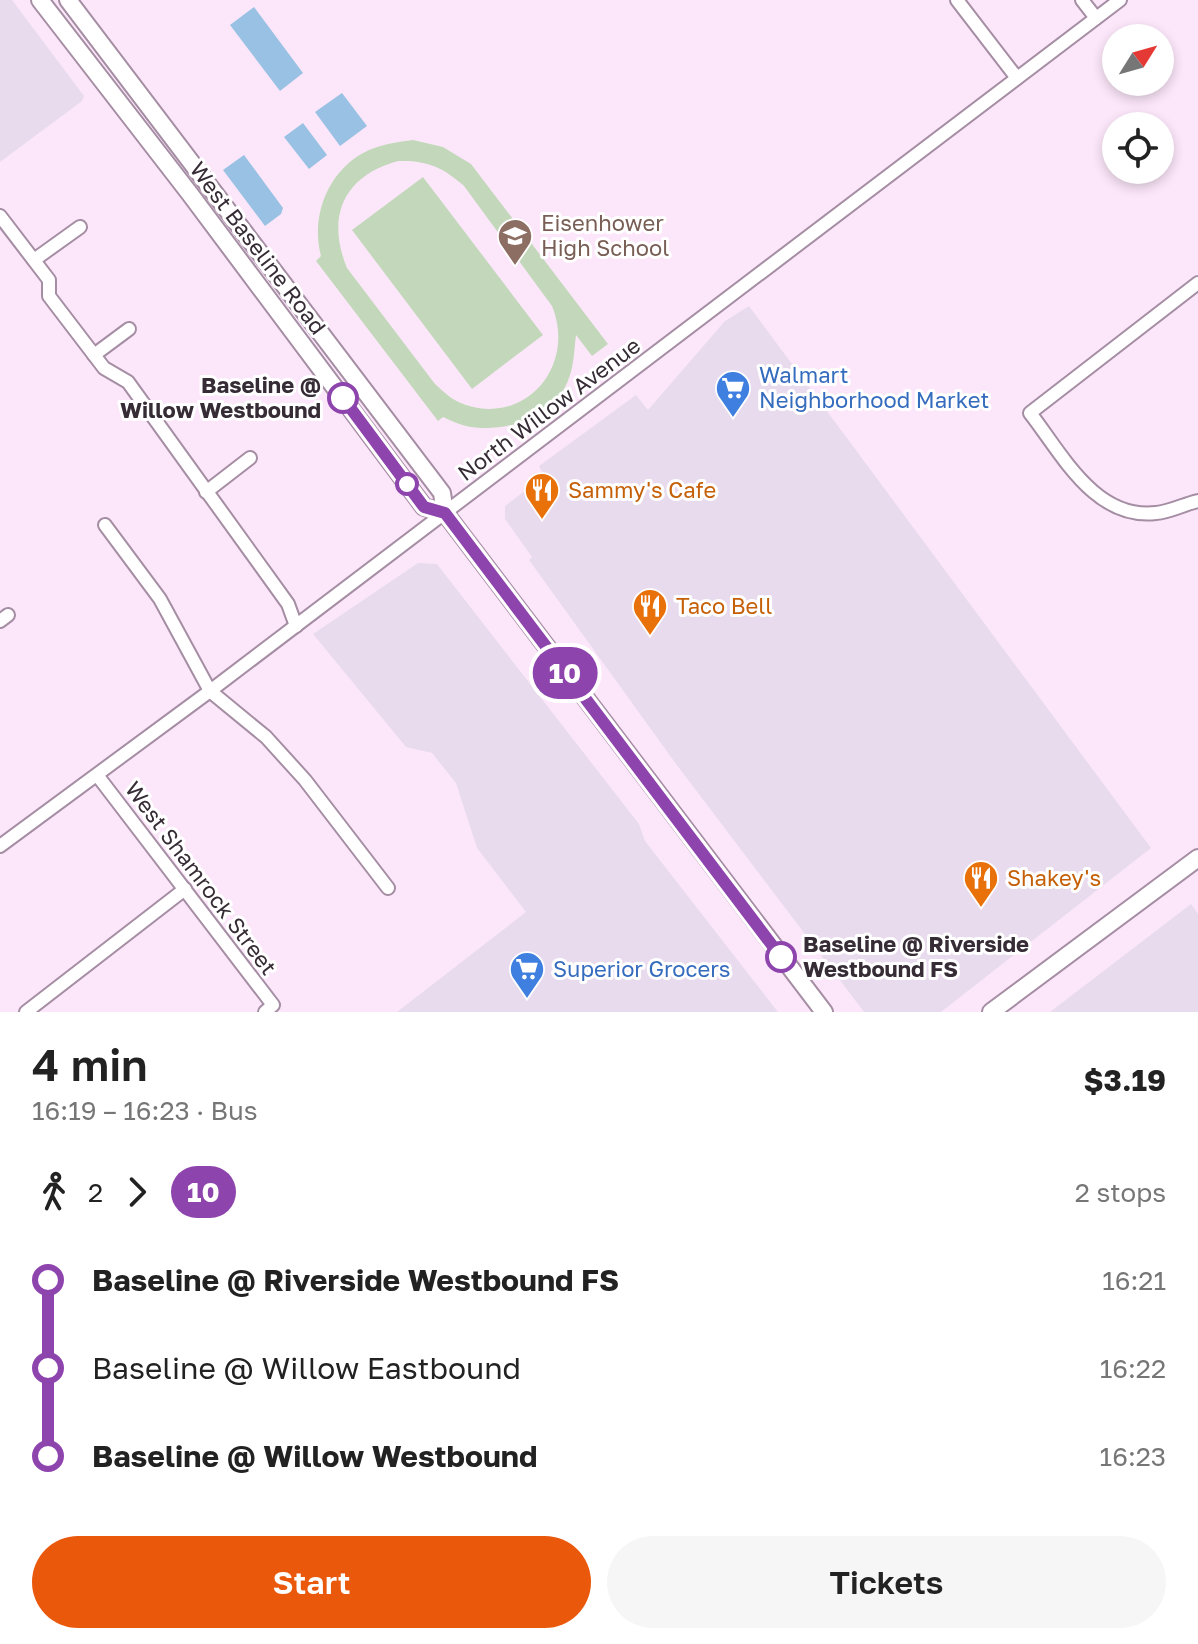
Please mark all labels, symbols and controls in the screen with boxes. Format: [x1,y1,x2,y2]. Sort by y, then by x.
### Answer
north arrow [1102,24,1174,96]
map controls [1102,24,1174,184]
button: locate [1102,112,1174,184]
street label: West Baseline Road [185,156,332,339]
place label: Eisenhower High School [541,209,669,261]
school or university icon: Eisenhower High School [496,217,534,267]
street label: North Willow Avenue [452,331,645,486]
place label: Walmart Neighborhood Market [759,361,989,413]
supermarket icon: Walmart Neighborhood Market [714,369,752,419]
place label: Baseline @ Willow Westbound [120,371,321,423]
marker: Baseline @ Willow Westbound [328,383,358,413]
restaurant icon: Sammy's Cafe [523,471,561,521]
unlabelled marker [396,473,418,495]
place label: Sammy's Cafe [568,476,716,503]
restaurant icon: Taco Bell [631,587,669,637]
place label: Taco Bell [676,592,772,619]
line badge: 10 [529,647,601,699]
text: 10 [549,656,581,689]
street label: West Shamrock Street [120,776,283,980]
restaurant icon: Shakey's [962,859,1000,909]
place label: Shakey's [1007,864,1101,891]
place label: Baseline @ Riverside Westbound FS [803,930,1029,982]
marker: Baseline @ Riverside Westbound FS [766,942,796,972]
supermarket icon: Superior Grocers [508,950,546,1000]
place label: Superior Grocers [553,955,731,982]
text: 4 min [32,1038,148,1091]
text: $3.19 [1084,1062,1166,1098]
text: 16:19 – 16:23 · Bus [32,1095,257,1126]
icon: walk [32,1170,76,1214]
icon: forward [115,1170,159,1214]
text: 10 [187,1175,220,1208]
text: 2 [88,1177,103,1208]
text: 2 stops [1075,1177,1166,1208]
text: Baseline @ Riverside Westbound FS [92,1262,619,1298]
text: 16:21 [1102,1265,1166,1296]
text: Baseline @ Willow Eastbound [92,1350,521,1386]
text: 16:22 [1100,1353,1166,1384]
text: Baseline @ Willow Westbound [92,1438,537,1474]
text: 16:23 [1100,1441,1166,1472]
button: Start [32,1536,591,1628]
button: Tickets [607,1536,1166,1628]

